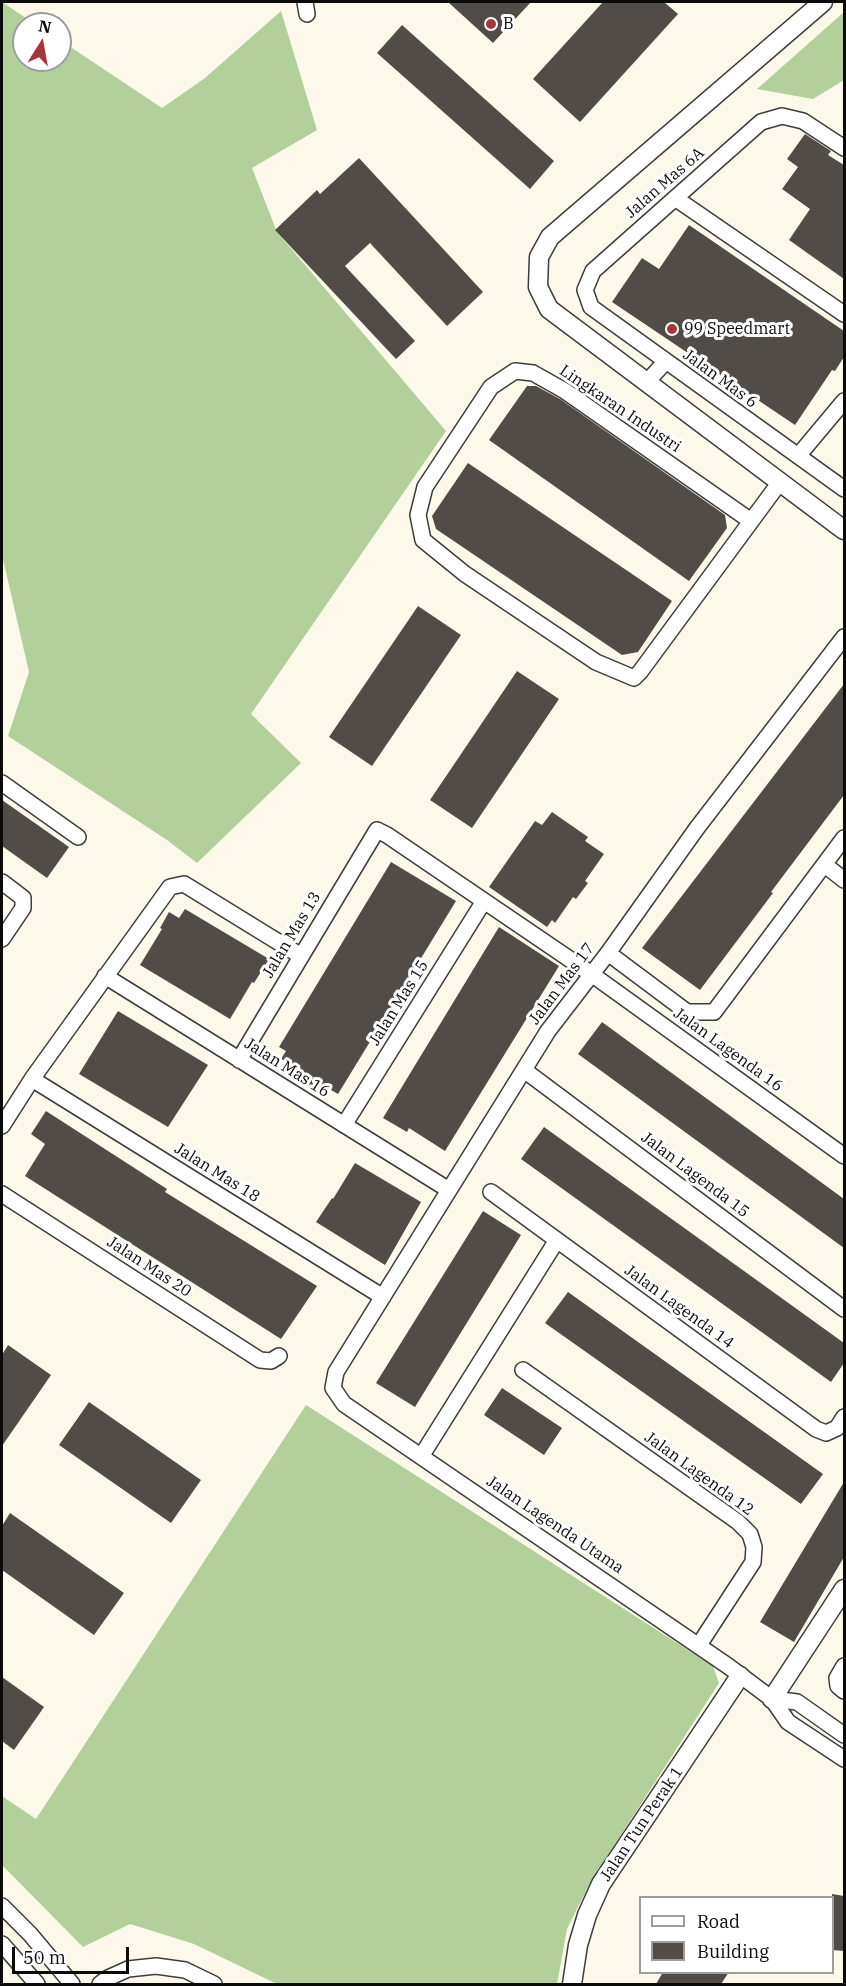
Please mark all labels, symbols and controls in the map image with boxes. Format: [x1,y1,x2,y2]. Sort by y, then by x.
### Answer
north arrow [12,12,72,72]
place label: B [503,14,514,34]
text: N [37,15,53,37]
marker: B [484,17,498,31]
street label: Jalan Mas 6A [622,144,708,222]
place label: 99 Speedmart [684,319,790,339]
marker: 99 Speedmart [665,322,679,336]
street label: Jalan Mas 6 [679,346,761,412]
street label: Lingkaran Industri [556,361,684,457]
street label: Jalan Mas 13 [259,889,325,981]
street label: Jalan Mas 17 [525,940,599,1028]
street label: Jalan Mas 15 [365,957,433,1049]
street label: Jalan Lagenda 16 [670,1004,786,1096]
street label: Jalan Mas 16 [241,1034,333,1102]
street label: Jalan Lagenda 15 [637,1128,753,1222]
street label: Jalan Mas 18 [171,1139,263,1207]
street label: Jalan Mas 20 [103,1233,195,1301]
street label: Jalan Lagenda 14 [621,1261,737,1353]
street label: Jalan Lagenda 12 [641,1428,757,1520]
street label: Jalan Lagenda Utama [483,1472,627,1578]
street label: Jalan Tun Perak 1 [597,1763,687,1885]
legend [639,1896,834,1974]
text: Road [697,1910,740,1933]
scale bar [15,1935,132,1973]
text: Building [697,1940,769,1963]
text: 50 m [23,1946,66,1969]

